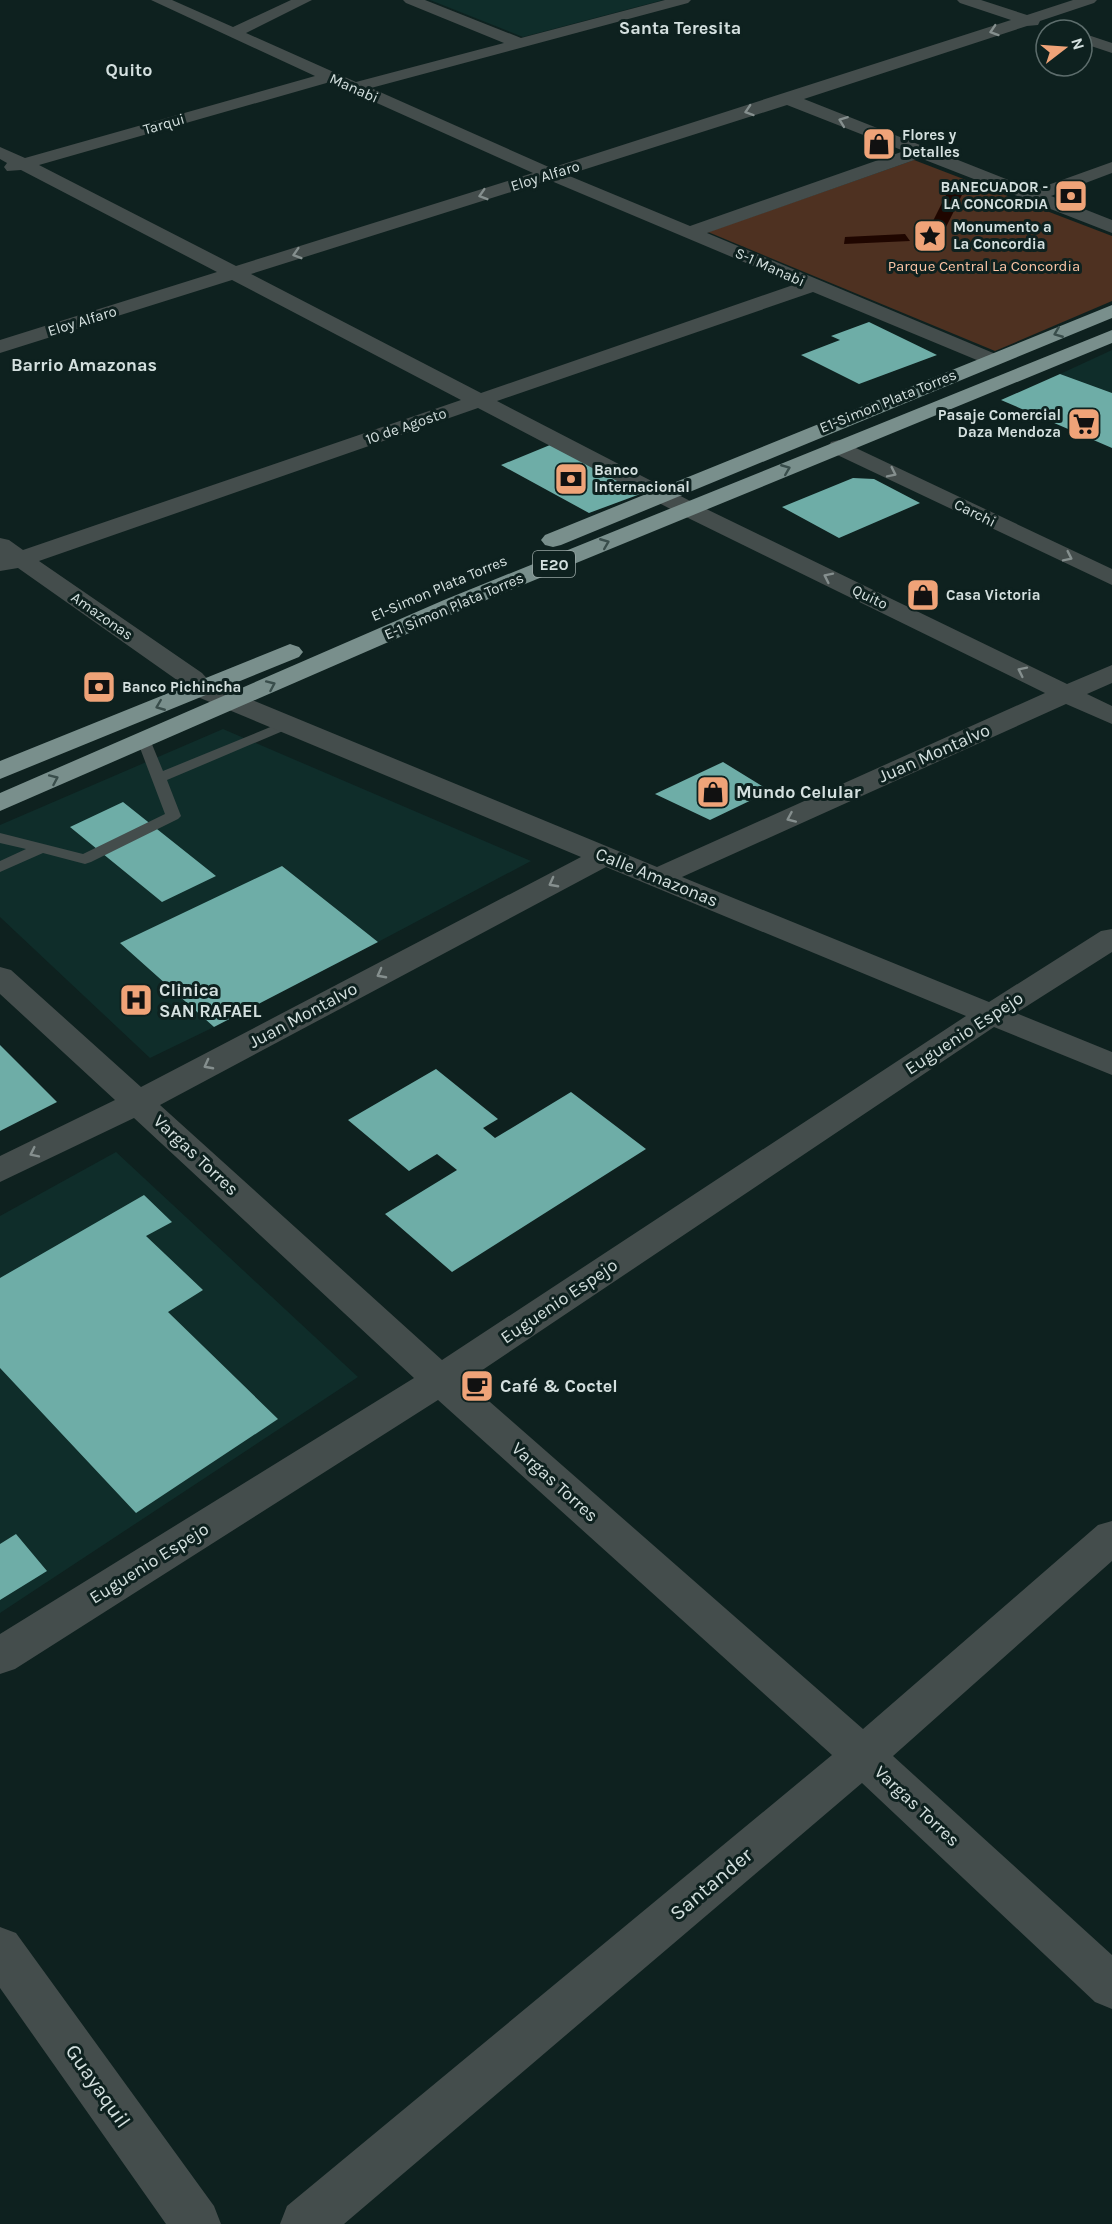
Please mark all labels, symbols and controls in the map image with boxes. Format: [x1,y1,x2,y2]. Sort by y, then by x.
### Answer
district label: Santa Teresita [619,17,741,39]
north arrow [1034,18,1094,78]
one-way arrow [989,24,1000,37]
text: N [1067,35,1089,52]
district label: Quito [106,59,152,81]
street label: Manabi [327,69,381,107]
one-way arrow [744,104,755,116]
street label: Tarqui [141,110,187,138]
one-way arrow [838,116,849,128]
shop icon: Flores y Detalles [861,126,897,162]
place label: Flores y Detalles [902,126,960,161]
street label: Eloy Alfaro [508,157,582,195]
place label: BANECUADOR - LA CONCORDIA [941,178,1049,213]
bank icon: BANECUADOR - LA CONCORDIA [1053,178,1089,214]
one-way arrow [478,188,489,201]
place icon: Monumento a La Concordia [912,218,948,254]
place label: Monumento a La Concordia [953,218,1052,253]
street label: S-1 Manabi [732,244,808,290]
one-way arrow [292,247,303,259]
park label: Parque Central La Concordia [888,257,1080,275]
street label: Eloy Alfaro [45,302,119,340]
one-way arrow [1053,325,1063,338]
district label: Barrio Amazonas [11,354,157,376]
street label: E1-Simon Plata Torres [817,365,959,437]
street label: 10 de Agosto [363,404,449,448]
place label: Pasaje Comercial Daza Mendoza [938,406,1061,441]
supermarket icon: Pasaje Comercial Daza Mendoza [1066,406,1102,442]
bank icon: Banco Internacional [553,461,589,497]
place label: Banco Internacional [594,461,690,496]
one-way arrow [779,464,790,476]
one-way arrow [885,465,896,477]
street label: Carchi [951,495,999,531]
one-way arrow [599,538,610,550]
one-way arrow [1061,549,1072,561]
street label: E1-Simon Plata Torres [368,551,510,625]
road number: E20 [533,551,575,577]
street label: E-1 Simon Plata Torres [382,568,526,644]
one-way arrow [823,572,834,584]
shop icon: Casa Victoria [905,577,941,613]
street label: Quito [849,581,891,613]
place label: Casa Victoria [946,586,1041,604]
street label: Amazonas [68,588,136,644]
one-way arrow [1017,667,1028,679]
bank icon: Banco Pichincha [81,669,117,705]
place label: Banco Pichincha [122,678,241,696]
one-way arrow [265,680,276,692]
one-way arrow [156,699,167,711]
street label: Juan Montalvo [875,719,993,787]
shop icon: Mundo Celular [695,774,731,810]
one-way arrow [47,775,58,787]
place label: Mundo Celular [736,781,861,803]
one-way arrow [786,810,797,822]
street label: Calle Amazonas [592,842,722,912]
one-way arrow [549,876,559,887]
one-way arrow [376,967,387,978]
street label: Juan Montalvo [245,977,361,1053]
place label: Clinica SAN RAFAEL [159,979,262,1022]
hospital icon: Clinica SAN RAFAEL [118,982,154,1018]
street label: Euguenio Espejo [901,987,1027,1079]
one-way arrow [203,1058,214,1070]
street label: Vargas Torres [149,1110,243,1200]
one-way arrow [30,1146,41,1158]
street label: Euguenio Espejo [496,1254,622,1348]
cafe icon: Café & Coctel [459,1368,495,1404]
place label: Café & Coctel [500,1375,618,1397]
street label: Vargas Torres [507,1437,603,1527]
street label: Euguenio Espejo [85,1518,213,1608]
street label: Vargas Torres [870,1761,964,1851]
street label: Santander [665,1842,757,1925]
street label: Guayaquil [61,2040,135,2132]

